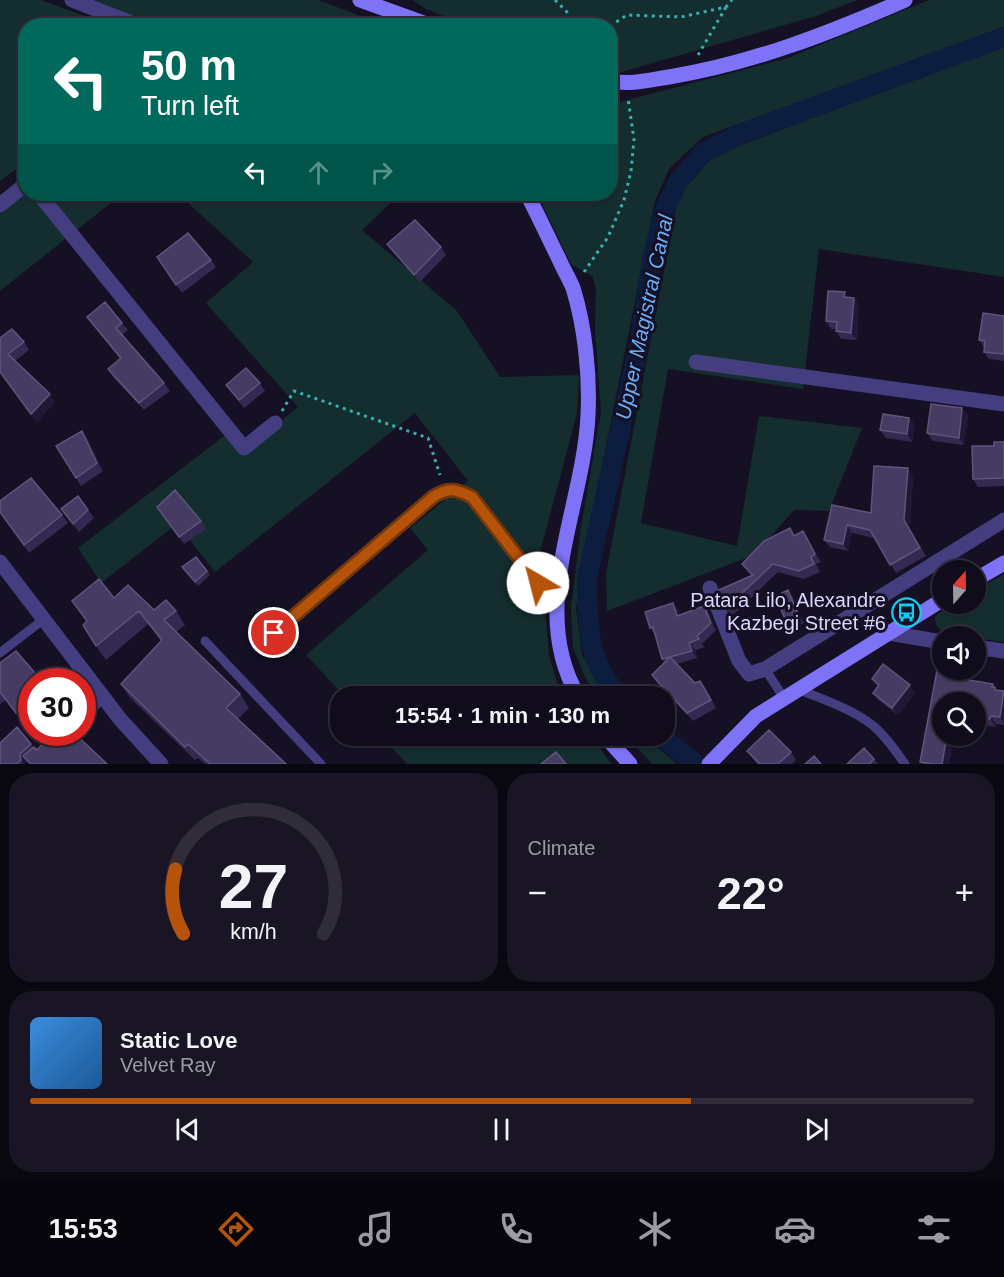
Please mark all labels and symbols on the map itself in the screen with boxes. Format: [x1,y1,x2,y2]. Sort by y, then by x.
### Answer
water label: Upper Magistral Canal [611,211,677,422]
position arrow [506,551,570,615]
north arrow [932,560,986,614]
place label: Patara Lilo, Alexandre Kazbegi Street #6 [690,589,886,634]
bus stop icon: Patara Lilo, Alexandre Kazbegi Street #6 [891,596,923,628]
pin [248,607,299,658]
speed limit sign: 30 [18,668,96,746]

